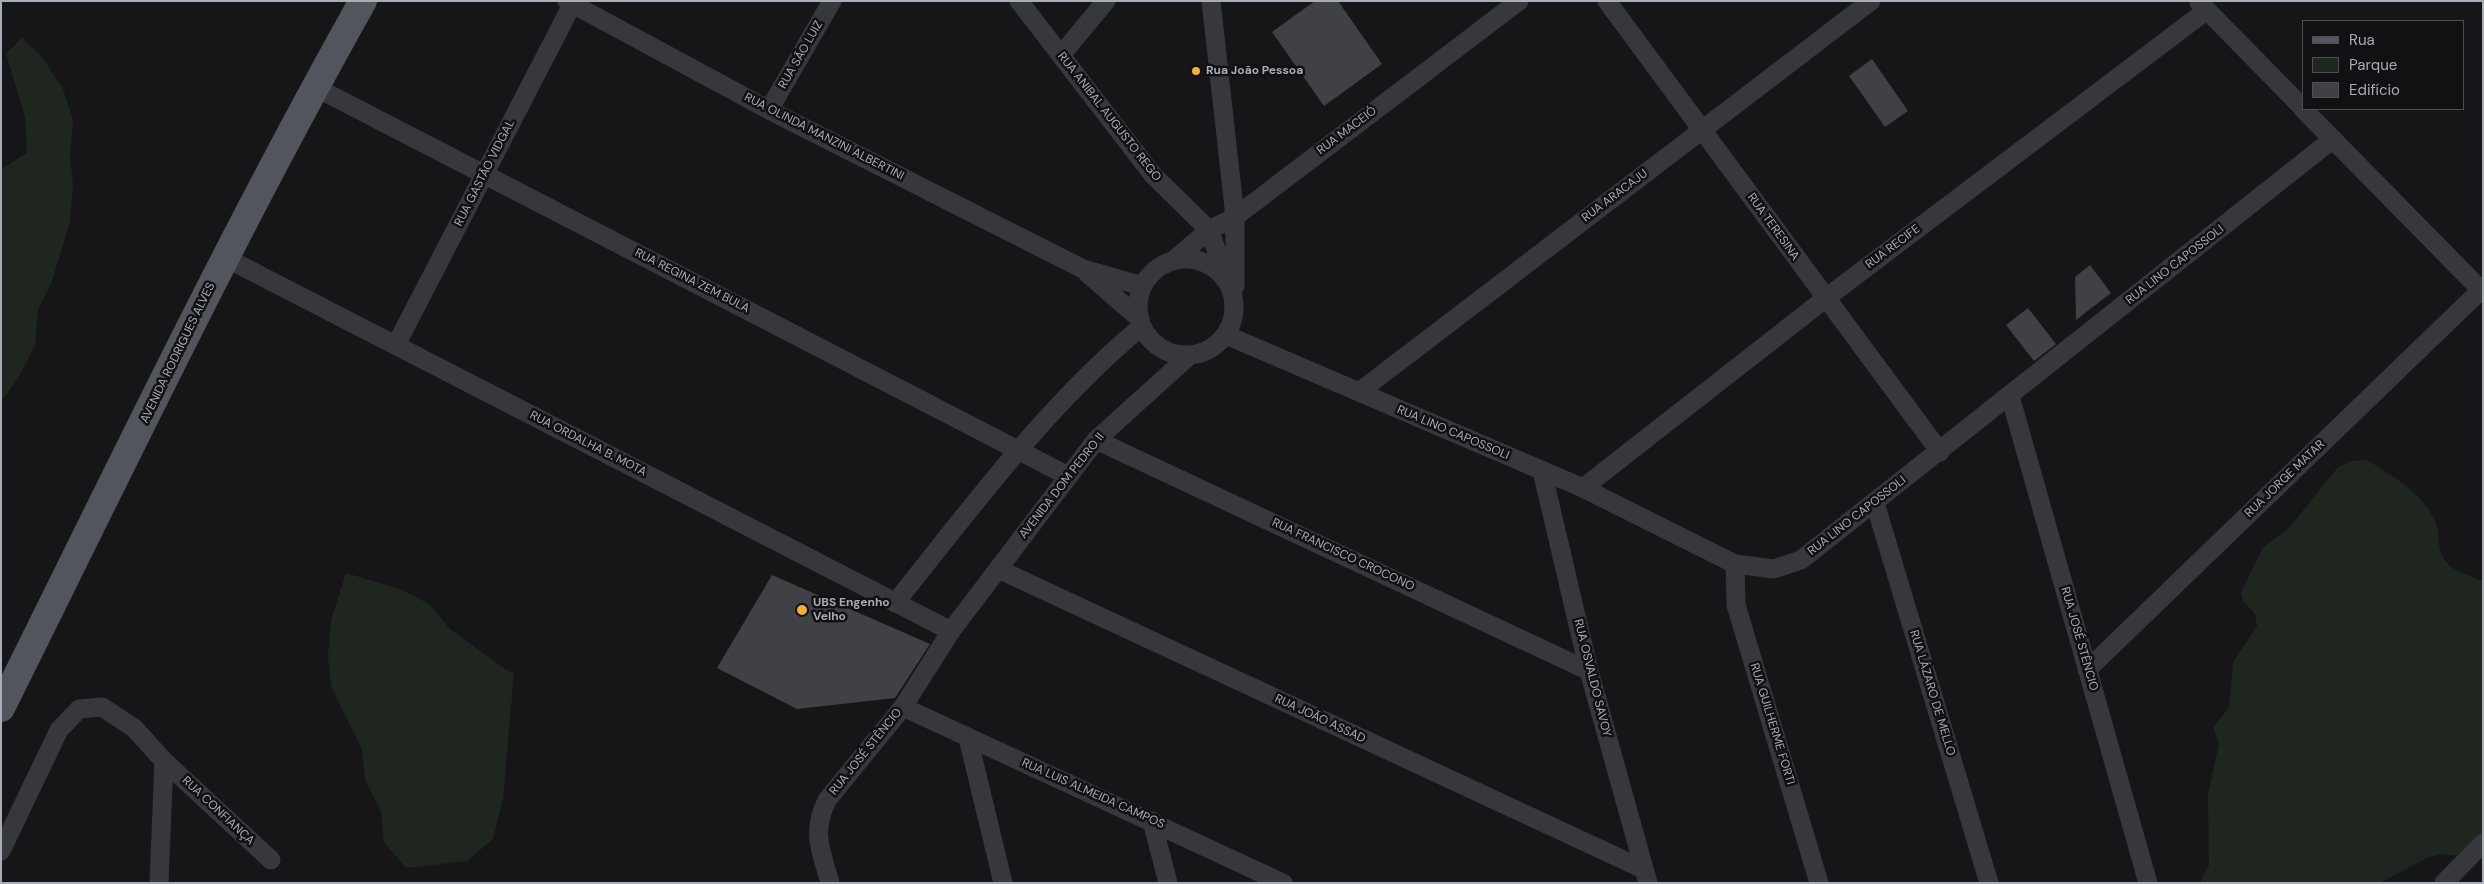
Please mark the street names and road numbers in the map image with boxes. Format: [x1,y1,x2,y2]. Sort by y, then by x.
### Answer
street label: RUA SÃO LUIZ [776,19,826,91]
street label: RUA ANIBAL AUGUSTO REGO [1054,50,1164,184]
street label: RUA OLINDA MANZINI ALBERTINI [742,90,906,184]
street label: RUA MACEIÓ [1314,104,1380,158]
street label: RUA GASTÃO VIDGAL [452,117,518,229]
street label: RUA ARACAJU [1579,167,1651,225]
street label: RUA TERESINA [1744,191,1802,263]
street label: RUA RECIFE [1863,222,1923,272]
street label: RUA LINO CAPOSSOLI [2123,222,2227,308]
street label: RUA REGINA ZEM BULA [632,246,752,316]
street label: AVENIDA RODRIGUES ALVES [138,280,218,426]
street label: RUA LINO CAPOSSOLI [1395,403,1511,463]
street label: RUA ORDALHA B. MOTA [527,408,649,480]
street label: AVENIDA DOM PEDRO II [1016,431,1108,541]
street label: RUA JORGE MATAR [2242,437,2328,521]
street label: RUA LINO CAPOSSOLI [1805,473,1909,559]
street label: RUA FRANCISCO CROCONO [1269,516,1417,594]
street label: RUA JOSÉ STÊNCIO [2057,585,2101,693]
street label: RUA OSVALDO SAVOY [1570,618,1614,738]
street label: RUA LÁZARO DE MELLO [1906,629,1958,757]
street label: RUA GUILHERME FORTI [1747,661,1797,787]
street label: RUA JOÃO ASSAD [1272,692,1368,746]
street label: RUA JOSÉ STÊNCIO [827,706,905,798]
street label: RUA LUIS ALMEIDA CAMPOS [1019,756,1167,832]
street label: RUA CONFIANÇA [179,774,257,848]

